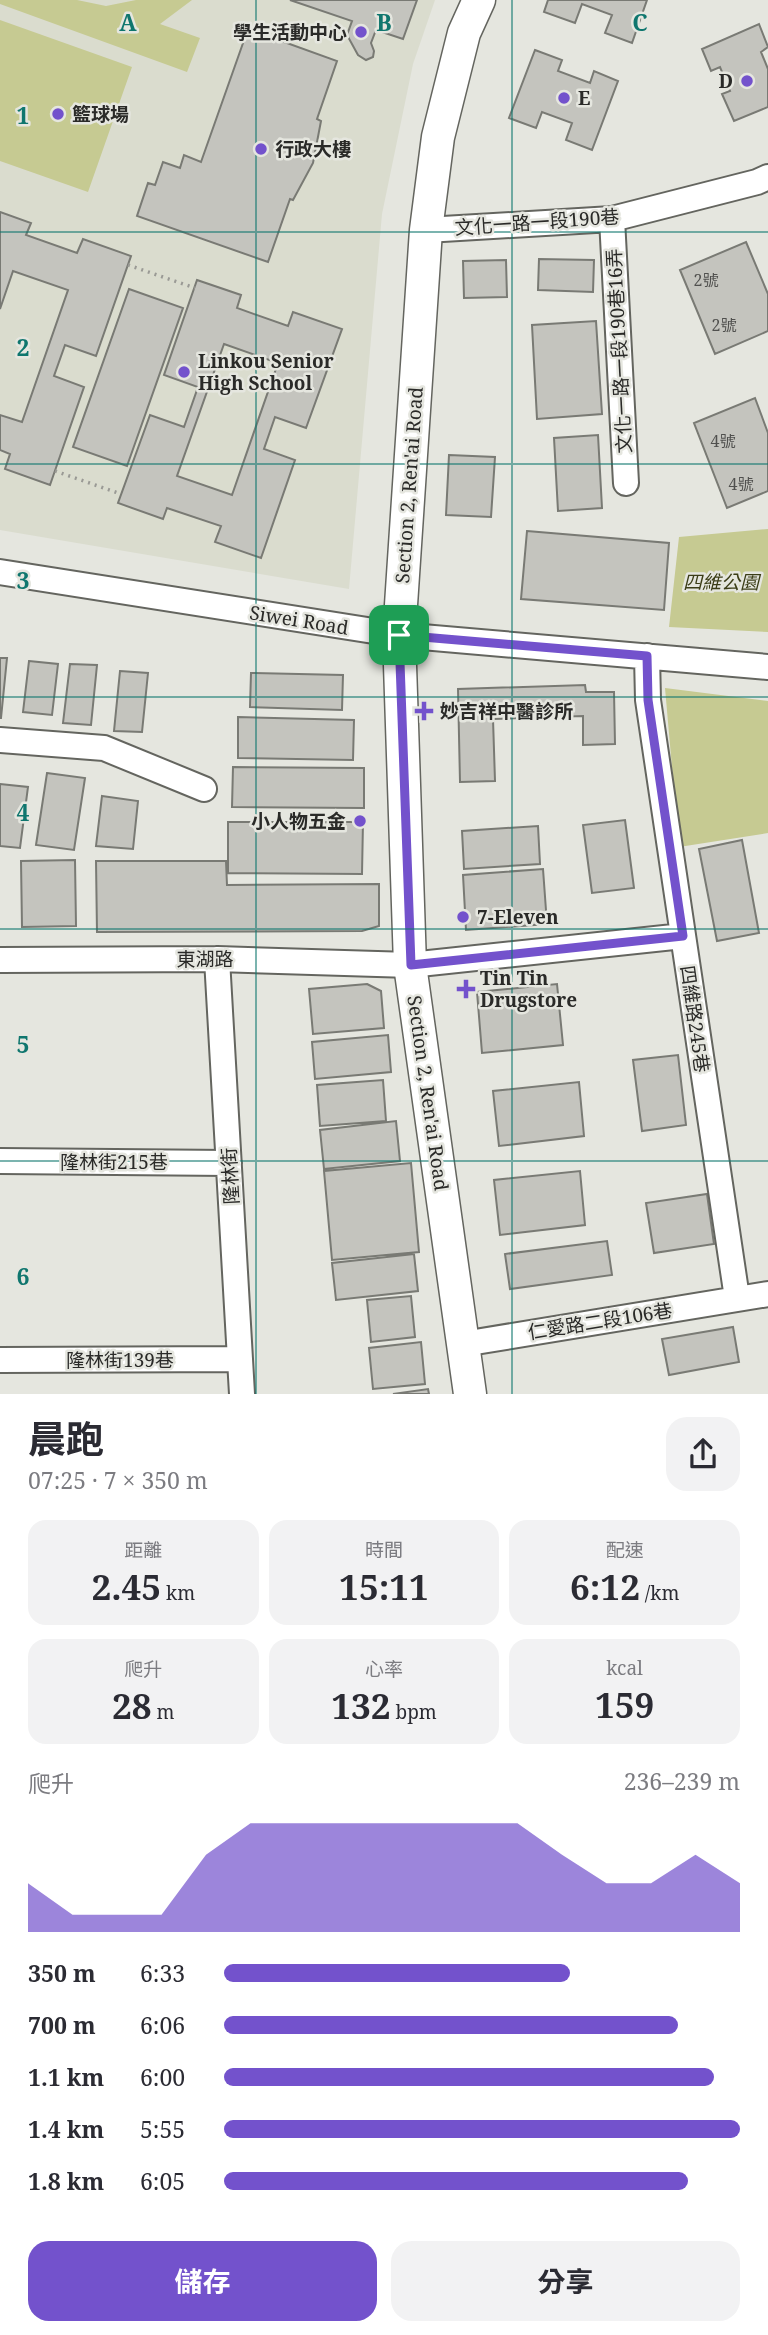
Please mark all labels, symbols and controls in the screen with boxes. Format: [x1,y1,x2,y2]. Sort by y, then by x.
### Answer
text: A [119,6,137,38]
text: B [376,6,392,38]
text: C [632,6,648,38]
place label: 學生活動中心 [233,19,347,45]
marker: 學生活動中心 [353,24,369,40]
place label: D [718,68,733,94]
marker: D [739,73,755,89]
place label: E [578,85,590,111]
marker: E [556,90,572,106]
text: 1 [17,99,30,131]
place label: 籃球場 [72,101,129,127]
marker: 籃球場 [50,106,66,122]
place label: 行政大樓 [275,136,351,162]
marker: 行政大樓 [253,141,269,157]
street label: 文化一路一段190巷 [454,203,620,241]
street label: 文化一路一段190巷16弄 [601,248,637,454]
house number: 2號 [694,269,718,291]
house number: 2號 [712,314,736,336]
text: 2 [17,331,30,363]
place label: Linkou Senior High School [198,348,334,396]
marker: Linkou Senior High School [176,364,192,380]
street label: Section 2, Ren'ai Road [389,386,429,584]
house number: 4號 [711,430,735,452]
house number: 4號 [729,473,753,495]
text: 3 [17,564,30,596]
park label: 四維公園 [683,569,762,595]
street label: Siwei Road [248,599,351,641]
pin [369,605,429,665]
icon: arrive [380,616,418,654]
place label: 妙吉祥中醫診所 [440,698,573,724]
marker: 妙吉祥中醫診所 [414,701,434,721]
text: 4 [17,796,30,828]
place label: 小人物五金 [251,808,346,834]
marker: 小人物五金 [352,813,368,829]
place label: 7-Eleven [477,904,559,930]
marker: 7-Eleven [455,909,471,925]
street label: 東湖路 [176,946,234,972]
street label: 四維路245巷 [675,964,715,1074]
place label: Tin Tin Drugstore [480,965,577,1013]
marker: Tin Tin Drugstore [458,981,474,997]
street label: Section 2, Ren'ai Road [401,994,455,1193]
text: 5 [17,1028,30,1060]
street label: 隆林街 [216,1147,244,1205]
street label: 隆林街215巷 [60,1149,168,1175]
text: 6 [17,1260,30,1292]
street label: 仁愛路二段106巷 [526,1297,674,1345]
street label: 隆林街139巷 [66,1347,174,1373]
text: 晨跑 [28,1412,104,1464]
button: share [666,1417,740,1491]
text: 07:25 · 7 × 350 m [28,1464,208,1496]
text: 距離 [124,1537,162,1563]
text: 時間 [365,1537,403,1563]
text: 配速 [606,1537,644,1563]
text: 2.45 [92,1563,161,1610]
text: 15:11 [339,1563,429,1610]
text: 6:12 [570,1563,640,1610]
text: km [161,1580,195,1606]
text: /km [640,1580,679,1606]
text: kcal [606,1655,643,1681]
text: 爬升 [124,1656,162,1682]
text: 心率 [365,1656,403,1682]
text: 159 [595,1681,654,1728]
text: 28 [112,1682,152,1729]
text: 132 [331,1682,391,1729]
text: m [152,1699,175,1725]
text: bpm [391,1699,437,1725]
text: 236–239 m [624,1765,740,1797]
text: 爬升 [28,1767,74,1799]
text: 350 m [28,1957,96,1989]
text: 6:33 [140,1957,185,1989]
text: 700 m [28,2009,96,2041]
text: 6:06 [140,2009,185,2041]
text: 1.1 km [28,2061,104,2093]
text: 6:00 [140,2061,185,2093]
text: 1.4 km [28,2113,104,2145]
text: 5:55 [140,2113,185,2145]
text: 1.8 km [28,2165,104,2197]
text: 6:05 [140,2165,185,2197]
button: 儲存 [28,2241,377,2321]
button: 分享 [391,2241,740,2321]

